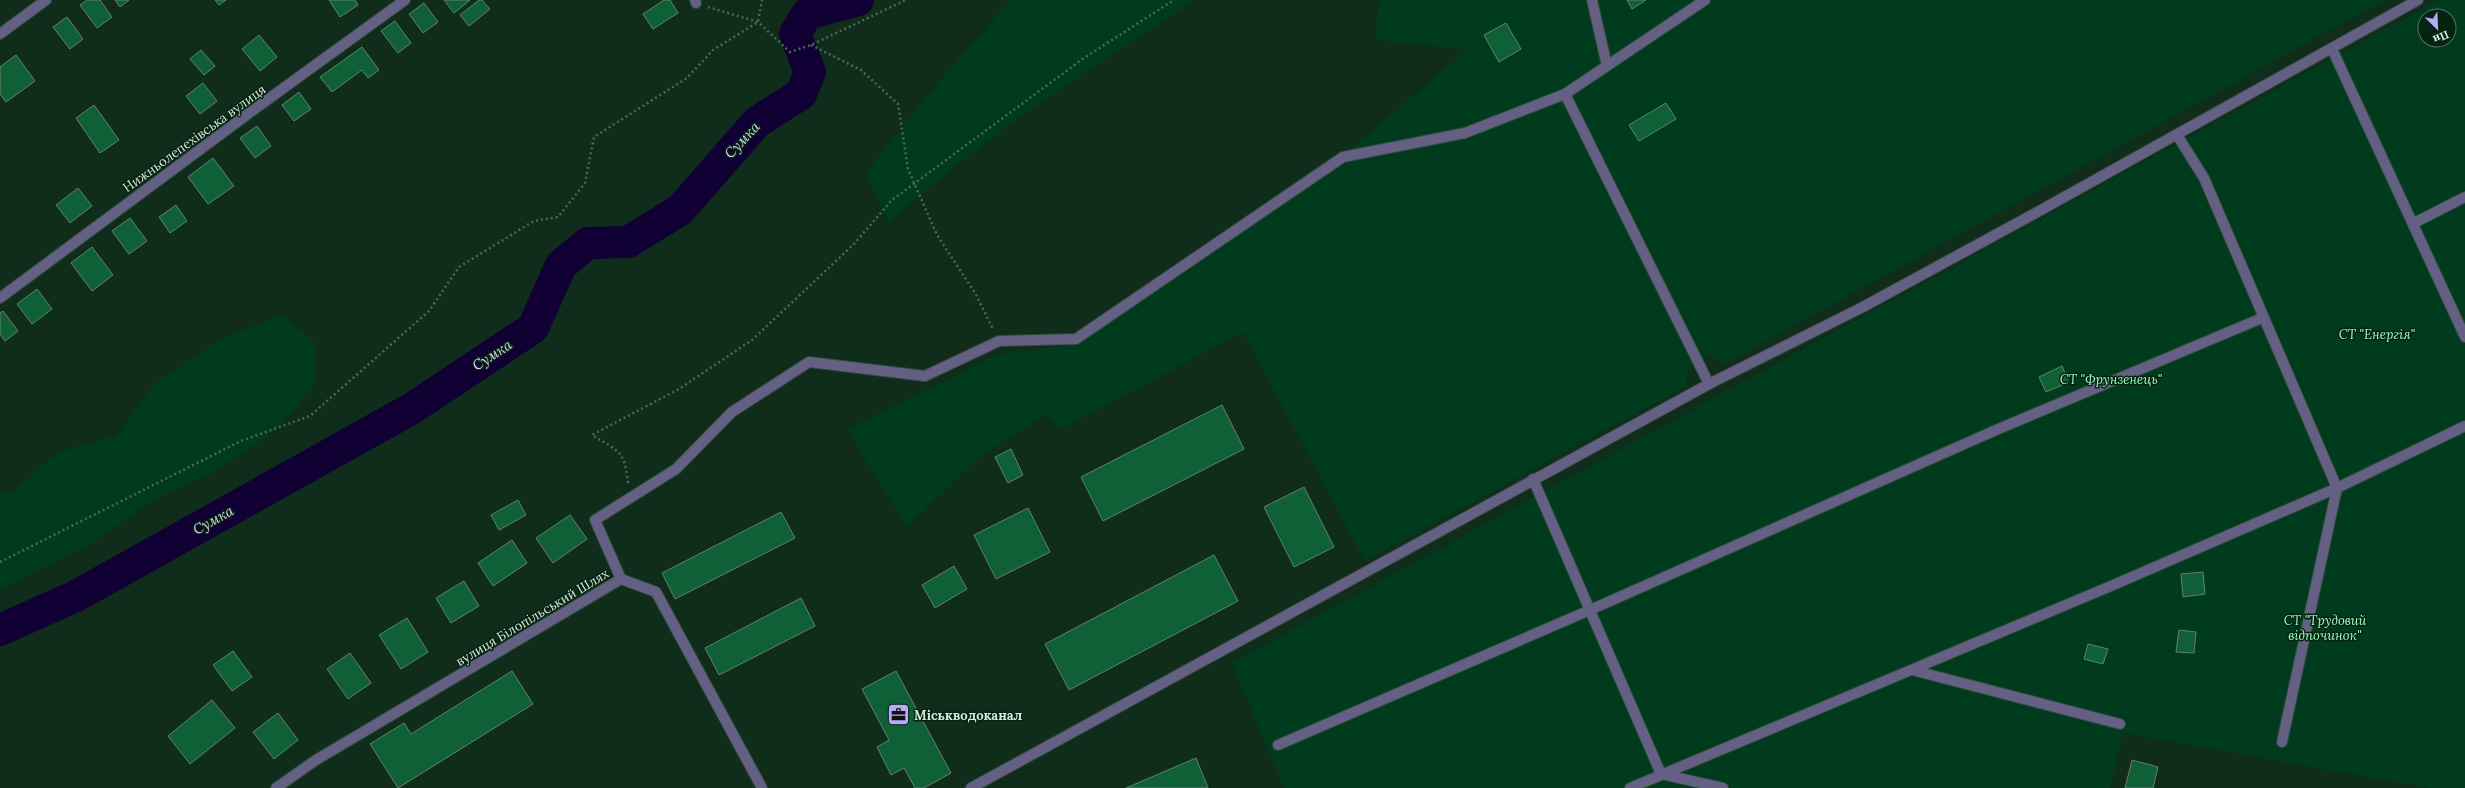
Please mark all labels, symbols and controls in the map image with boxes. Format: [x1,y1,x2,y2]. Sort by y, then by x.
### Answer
north arrow [2417,8,2457,48]
text: Пн [2431,28,2451,47]
street label: Нижньолепехівська вулиця [119,81,269,196]
water label: Сумка [721,118,764,162]
park label: СТ "Енергія" [2339,326,2416,343]
water label: Сумка [469,335,515,374]
park label: СТ "Фрунзенець" [2060,371,2163,388]
water label: Сумка [190,501,237,538]
street label: вулиця Білопільський Шлях [453,565,612,670]
park label: СТ "Трудовий відпочинок" [2284,612,2366,644]
office icon: Міськводоканал [885,702,911,728]
place label: Міськводоканал [914,707,1023,724]

